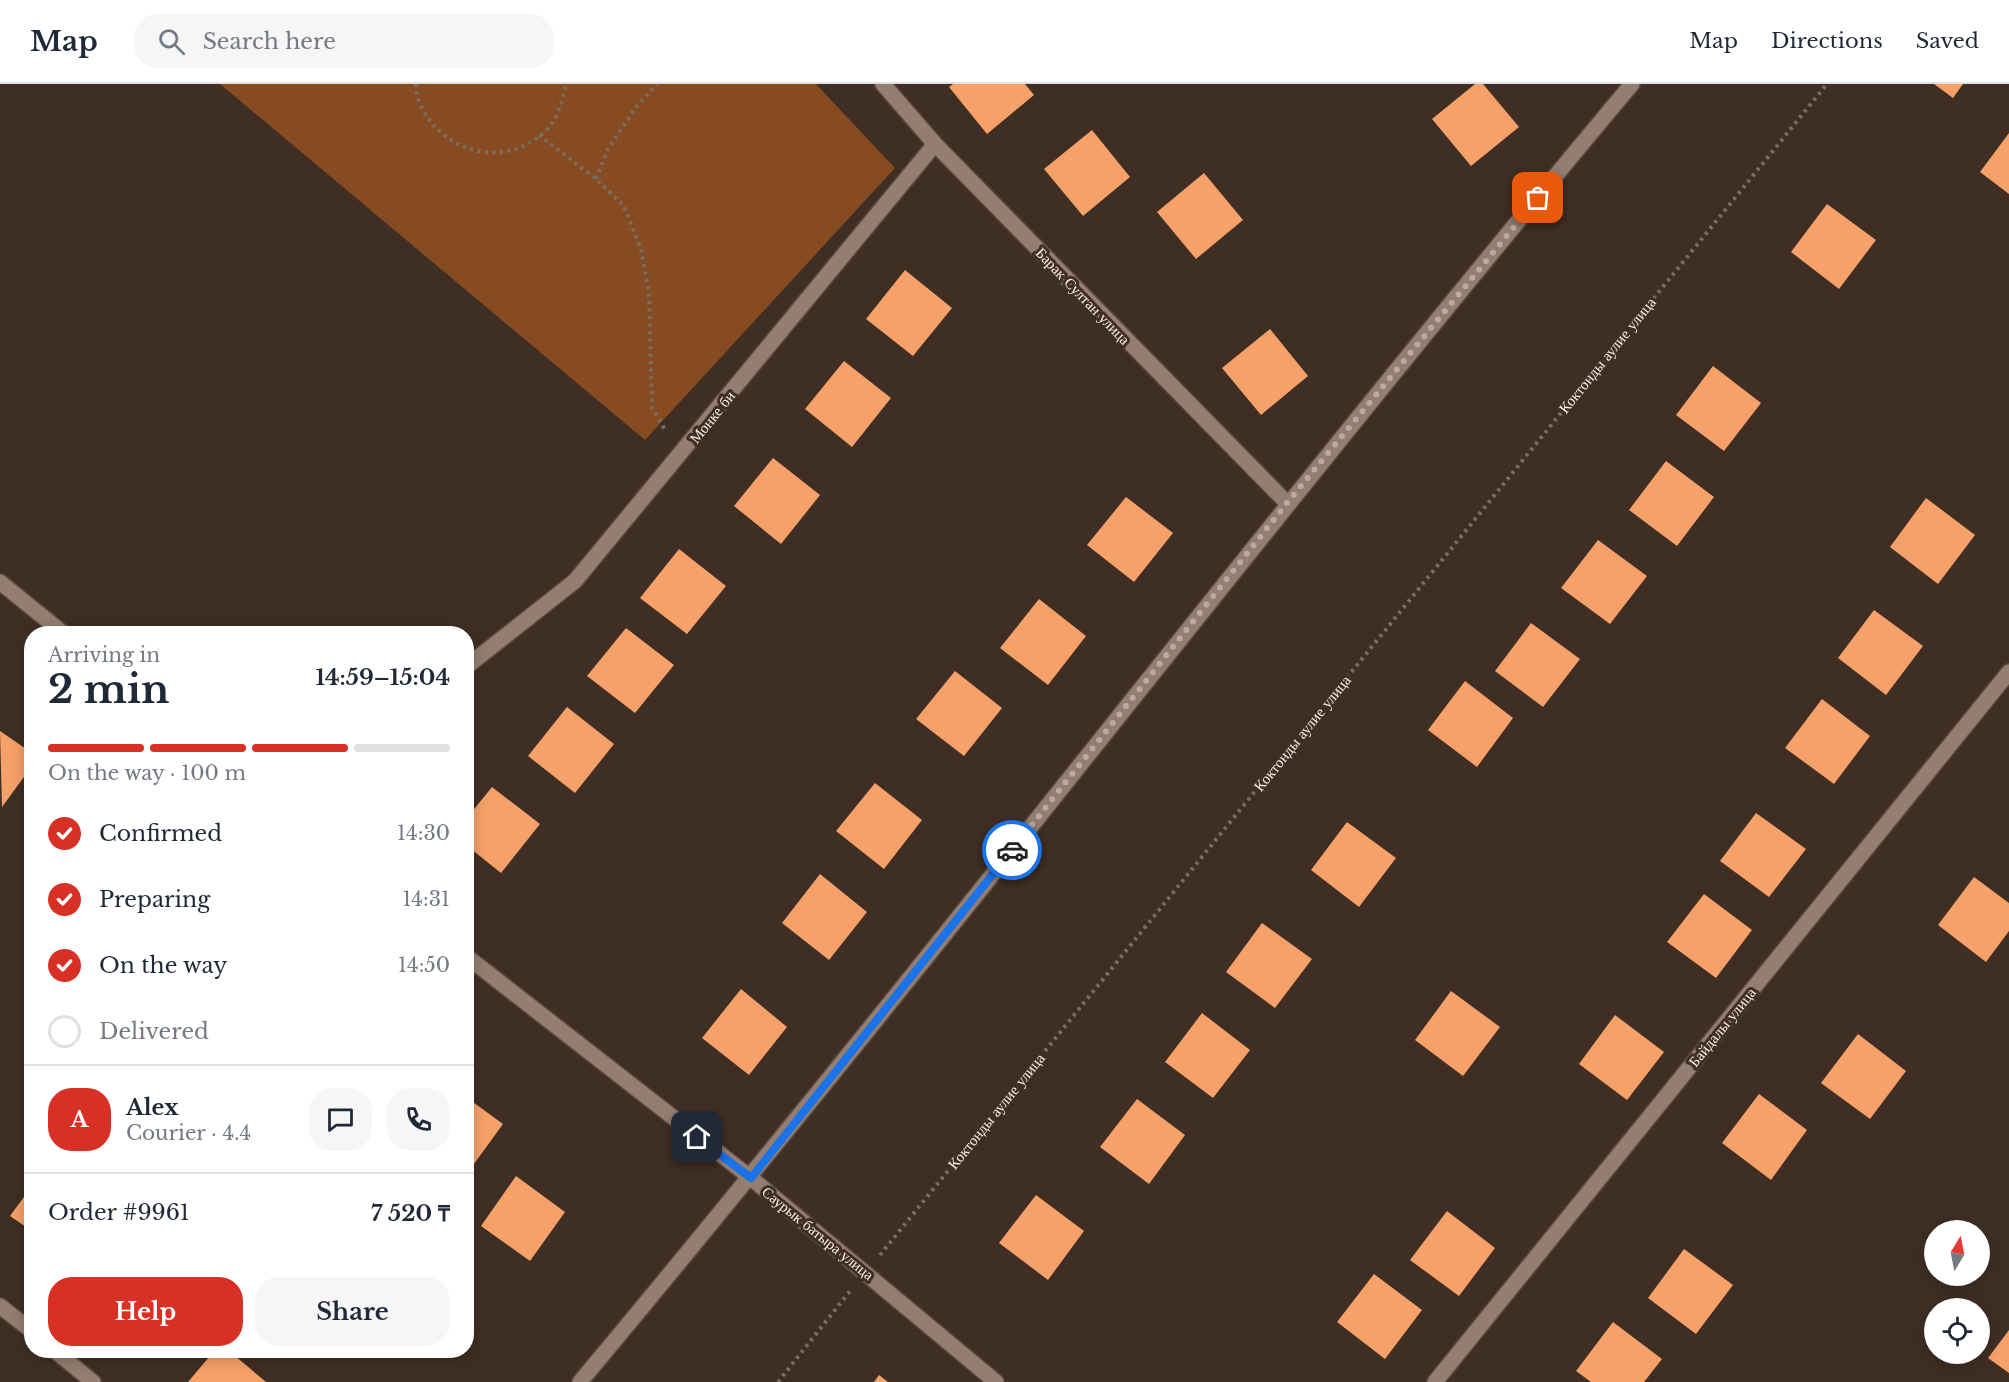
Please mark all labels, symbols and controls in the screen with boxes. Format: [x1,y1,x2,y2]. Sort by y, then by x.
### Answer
search box [134,14,554,68]
text: Map [30,24,98,59]
icon: search [155,25,188,58]
text: Search here [203,28,336,55]
text: Map [1689,28,1738,54]
text: Directions [1771,28,1883,54]
text: Saved [1916,28,1979,54]
pin [1512,172,1563,223]
icon: bag [1521,181,1554,214]
street label: Барак Султан улица [1032,243,1134,349]
street label: Коктонды аулие улица [1554,293,1660,417]
street label: Монке би [685,387,739,447]
text: Arriving in [48,643,160,667]
text: 14:59–15:04 [315,664,450,691]
text: 2 min [48,665,169,714]
street label: Коктонды аулие улица [1249,671,1355,795]
text: On the way · 100 m [48,761,246,785]
icon: check [48,817,81,850]
text: Confirmed [99,820,222,847]
courier [982,820,1042,880]
text: 14:30 [397,821,450,845]
icon: car [996,834,1029,867]
icon: check [48,883,81,916]
text: Preparing [99,886,210,913]
text: 14:31 [402,887,450,911]
icon: check [48,949,81,982]
text: On the way [99,952,227,979]
text: 14:50 [398,953,450,977]
street label: Байдалы улица [1684,983,1760,1071]
text: Delivered [99,1018,209,1045]
street label: Коктонды аулие улица [943,1049,1049,1173]
button: chat [309,1088,372,1151]
button: phone [387,1088,450,1151]
text: Alex [126,1094,179,1121]
text: A [71,1106,88,1133]
pin [671,1111,722,1162]
icon: home [680,1120,713,1153]
text: Courier · 4.4 [126,1121,251,1145]
street label: Саурык батыра улица [758,1182,878,1284]
text: Order #9961 [48,1199,190,1226]
text: 7 520 ₸ [371,1200,450,1227]
north arrow [1924,1220,1990,1286]
map controls [1924,1220,1990,1364]
button: Help [48,1277,243,1346]
button: Share [255,1277,450,1346]
button: locate [1924,1298,1990,1364]

